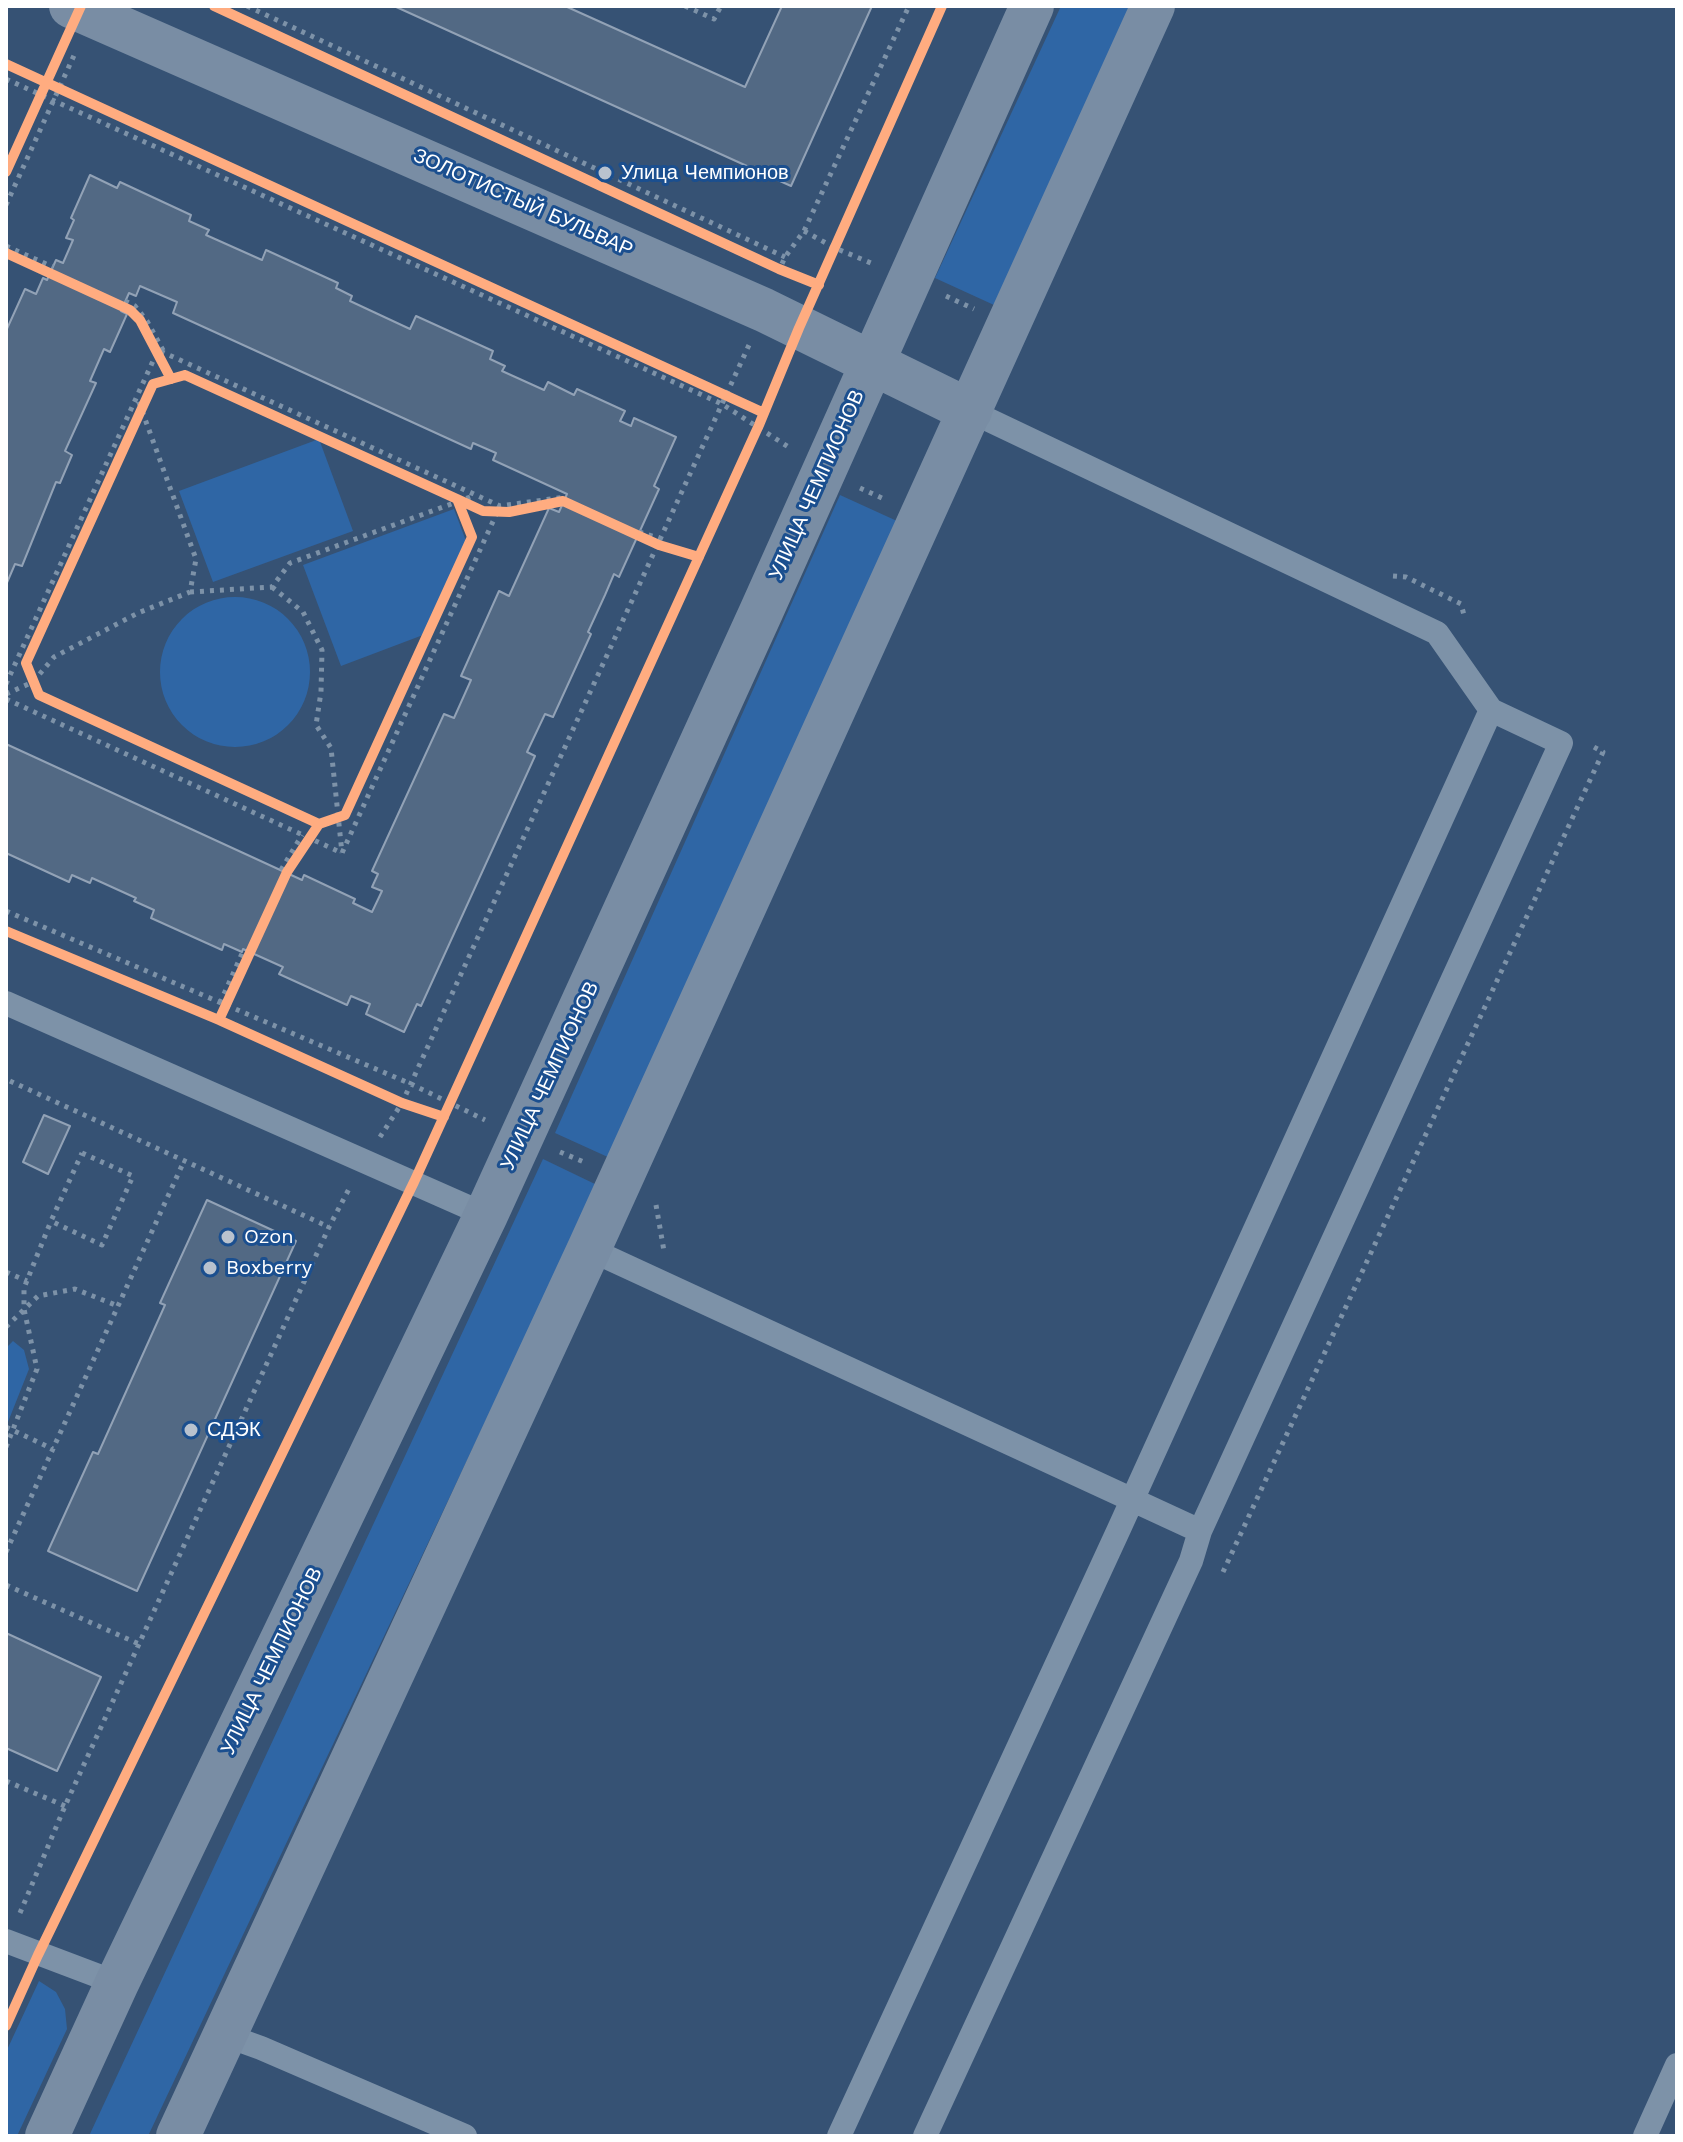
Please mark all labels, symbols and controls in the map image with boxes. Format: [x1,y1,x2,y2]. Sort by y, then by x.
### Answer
street label: ЗОЛОТИСТЫЙ БУЛЬВАР [410,144,636,262]
place label: Улица Чемпионов [621,161,789,185]
marker: Улица Чемпионов [596,164,614,182]
street label: УЛИЦА ЧЕМПИОНОВ [764,386,870,584]
street label: УЛИЦА ЧЕМПИОНОВ [496,978,604,1174]
place label: Ozon [244,1225,294,1249]
marker: Ozon [219,1228,237,1246]
place label: Boxberry [226,1256,312,1280]
marker: Boxberry [201,1259,219,1277]
place label: СДЭК [207,1418,261,1442]
marker: СДЭК [182,1421,200,1439]
street label: УЛИЦА ЧЕМПИОНОВ [216,1563,328,1759]

